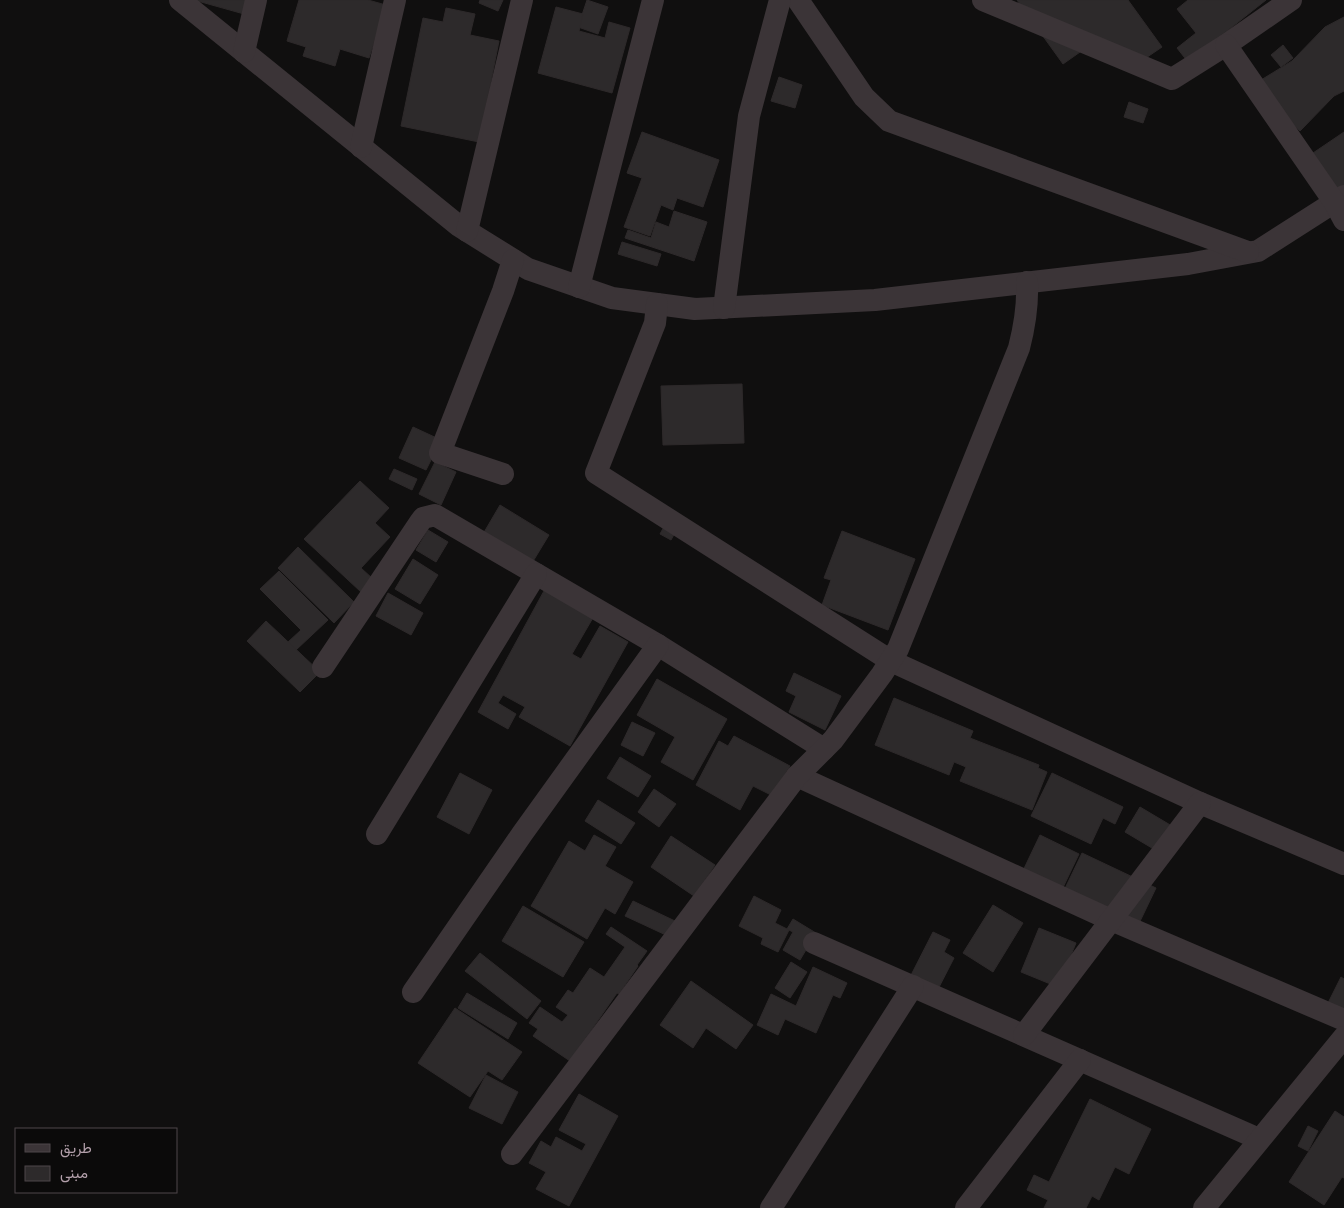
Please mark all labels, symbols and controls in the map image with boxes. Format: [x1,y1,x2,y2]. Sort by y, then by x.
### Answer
legend [15,1128,178,1193]
text: طريق [60,1139,92,1158]
text: مبنى [60,1164,88,1183]

